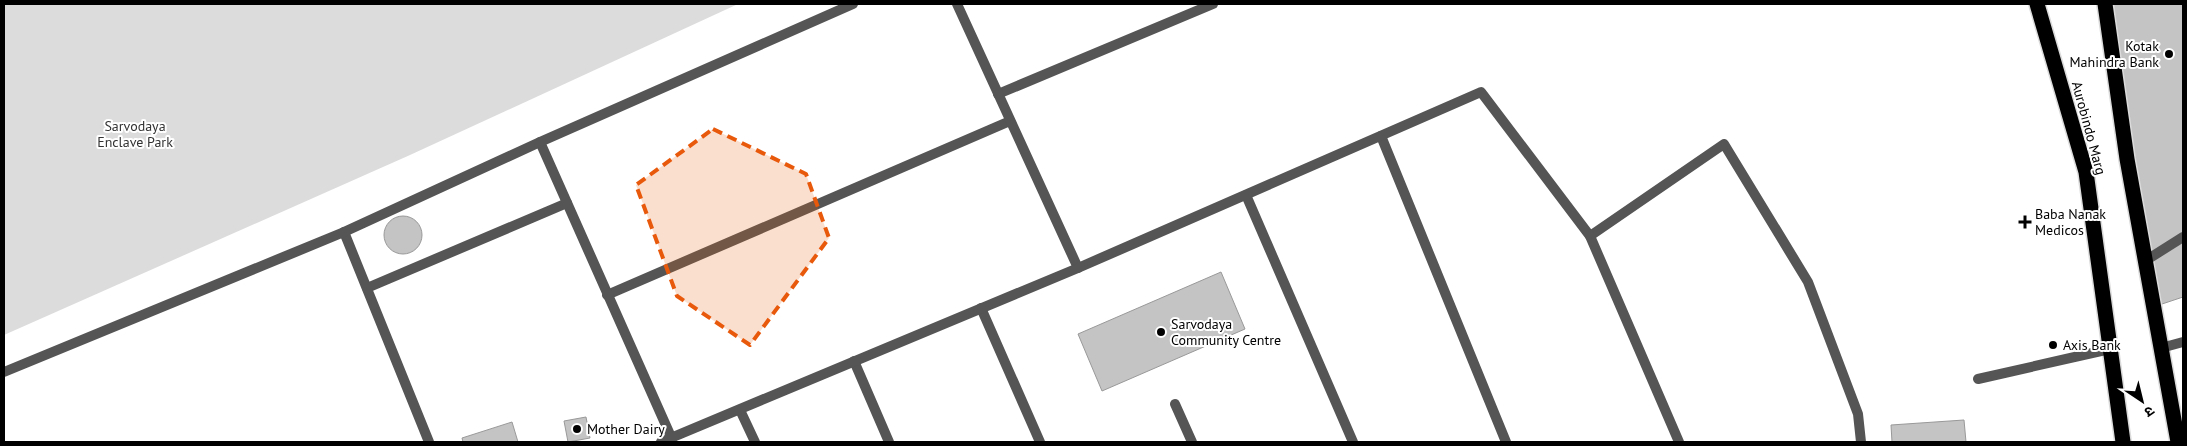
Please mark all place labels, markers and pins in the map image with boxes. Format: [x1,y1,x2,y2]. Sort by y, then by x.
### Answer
place label: Kotak Mahindra Bank [2069,37,2159,71]
marker: Kotak Mahindra Bank [2163,48,2175,60]
place label: Baba Nanak Medicos [2035,205,2106,239]
marker: Baba Nanak Medicos [2019,216,2031,228]
place label: Sarvodaya Community Centre [1171,315,1281,349]
marker: Sarvodaya Community Centre [1155,326,1167,338]
place label: Axis Bank [2063,336,2121,354]
marker: Axis Bank [2047,339,2059,351]
place label: Mother Dairy [587,420,665,438]
marker: Mother Dairy [571,423,583,435]

